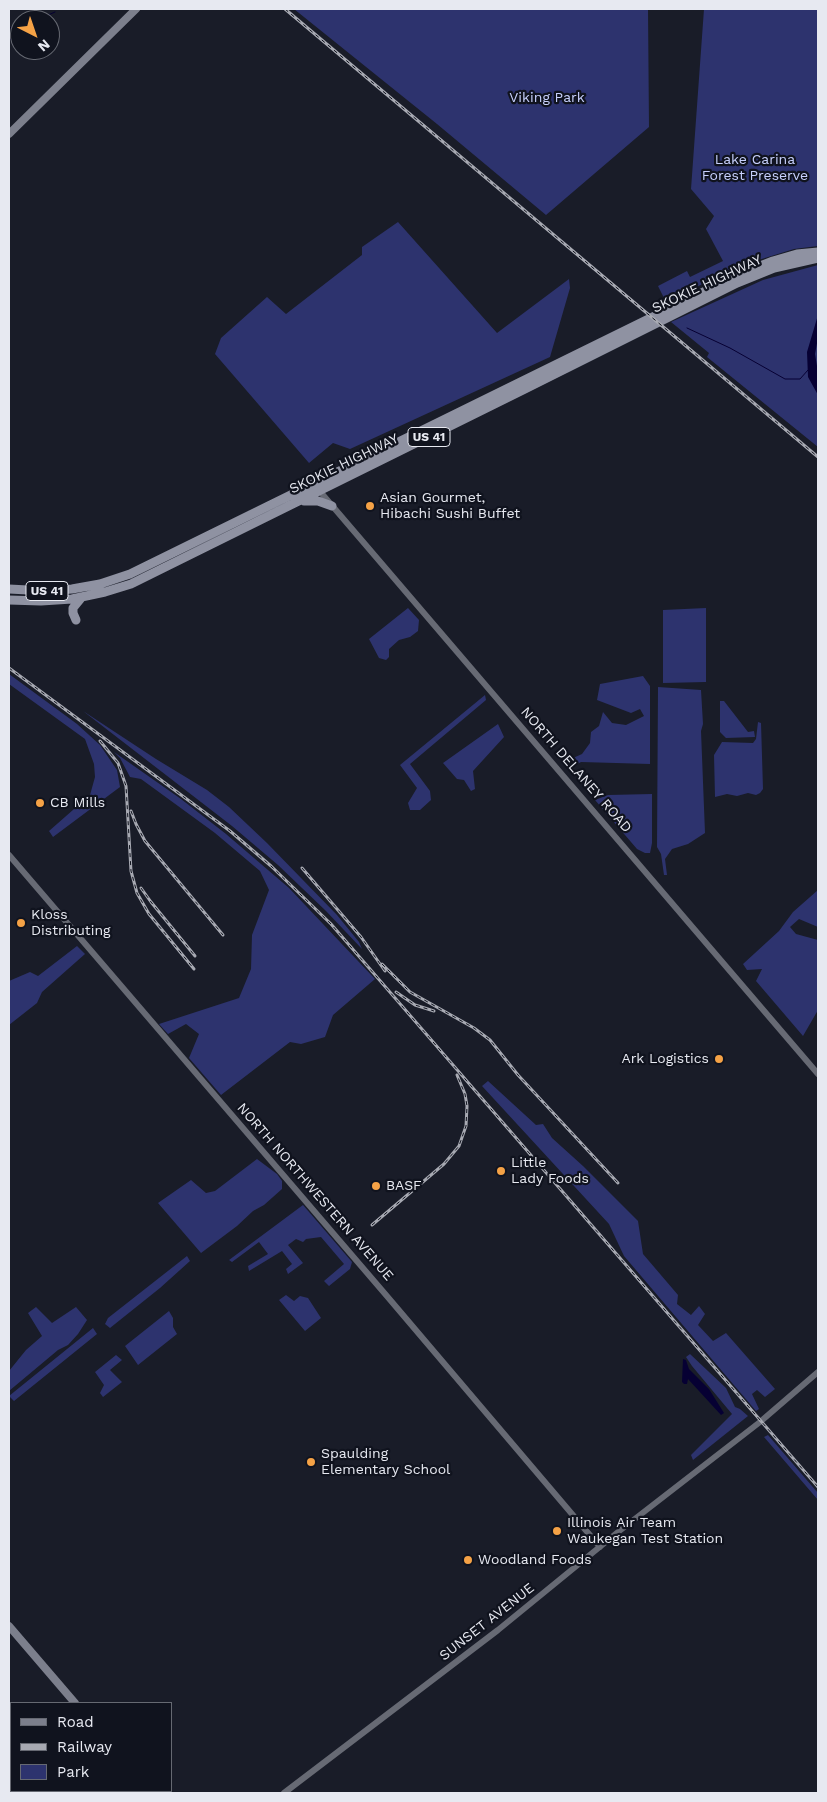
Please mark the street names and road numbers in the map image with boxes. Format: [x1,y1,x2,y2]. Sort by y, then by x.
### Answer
street label: SKOKIE HIGHWAY [649,251,765,317]
road number: US 41 [408,428,450,447]
street label: SKOKIE HIGHWAY [287,430,401,498]
road number: US 41 [26,582,68,600]
street label: NORTH DELANEY ROAD [517,704,635,836]
street label: NORTH NORTHWESTERN AVENUE [233,1100,397,1284]
street label: SUNSET AVENUE [436,1580,538,1664]

